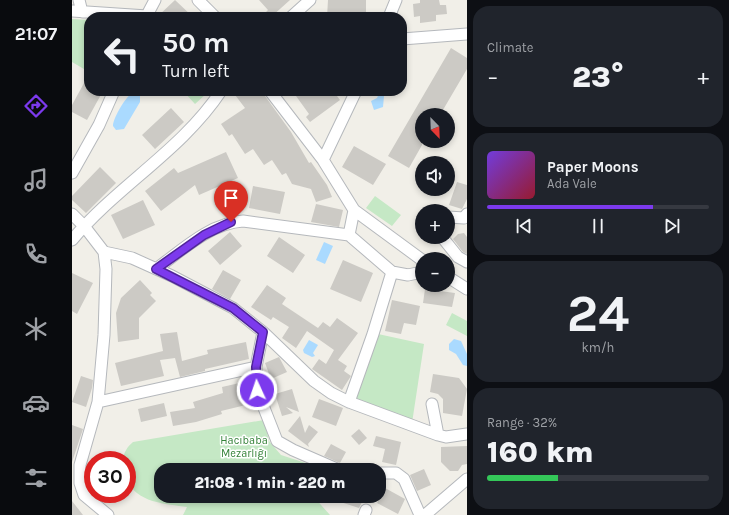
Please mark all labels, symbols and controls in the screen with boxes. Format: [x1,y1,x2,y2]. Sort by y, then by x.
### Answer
text: 21:07 [15,23,57,45]
text: 50 m [162,26,230,59]
icon: left [96,28,148,80]
text: Climate [487,40,533,55]
text: 23° [572,59,624,95]
text: Turn left [162,60,230,82]
text: − [487,64,499,90]
text: + [697,64,709,90]
icon: directions [22,92,50,120]
north arrow [415,108,455,148]
map controls [415,108,455,292]
button: sound [415,156,455,196]
text: Paper Moons [547,158,639,176]
icon: music [22,166,50,194]
text: Ada Vale [547,176,597,191]
pin [214,181,248,222]
icon: arrive [220,187,242,209]
button: + [415,204,455,244]
icon: previous [513,215,535,237]
icon: pause [587,215,609,237]
icon: next [661,215,683,237]
icon: phone [22,240,50,268]
button: − [415,252,455,292]
text: 24 [567,283,629,344]
icon: climate [22,315,50,343]
text: km/h [582,340,614,355]
position arrow [236,369,278,411]
icon: car [22,389,50,417]
text: Range · 32% [487,415,557,430]
park label: Hacıbaba Mezarlığı [220,434,268,460]
text: 160 km [487,434,594,470]
speed limit sign: 30 [84,451,136,503]
icon: filters [22,464,50,492]
text: 21:08 · 1 min · 220 m [195,474,345,492]

